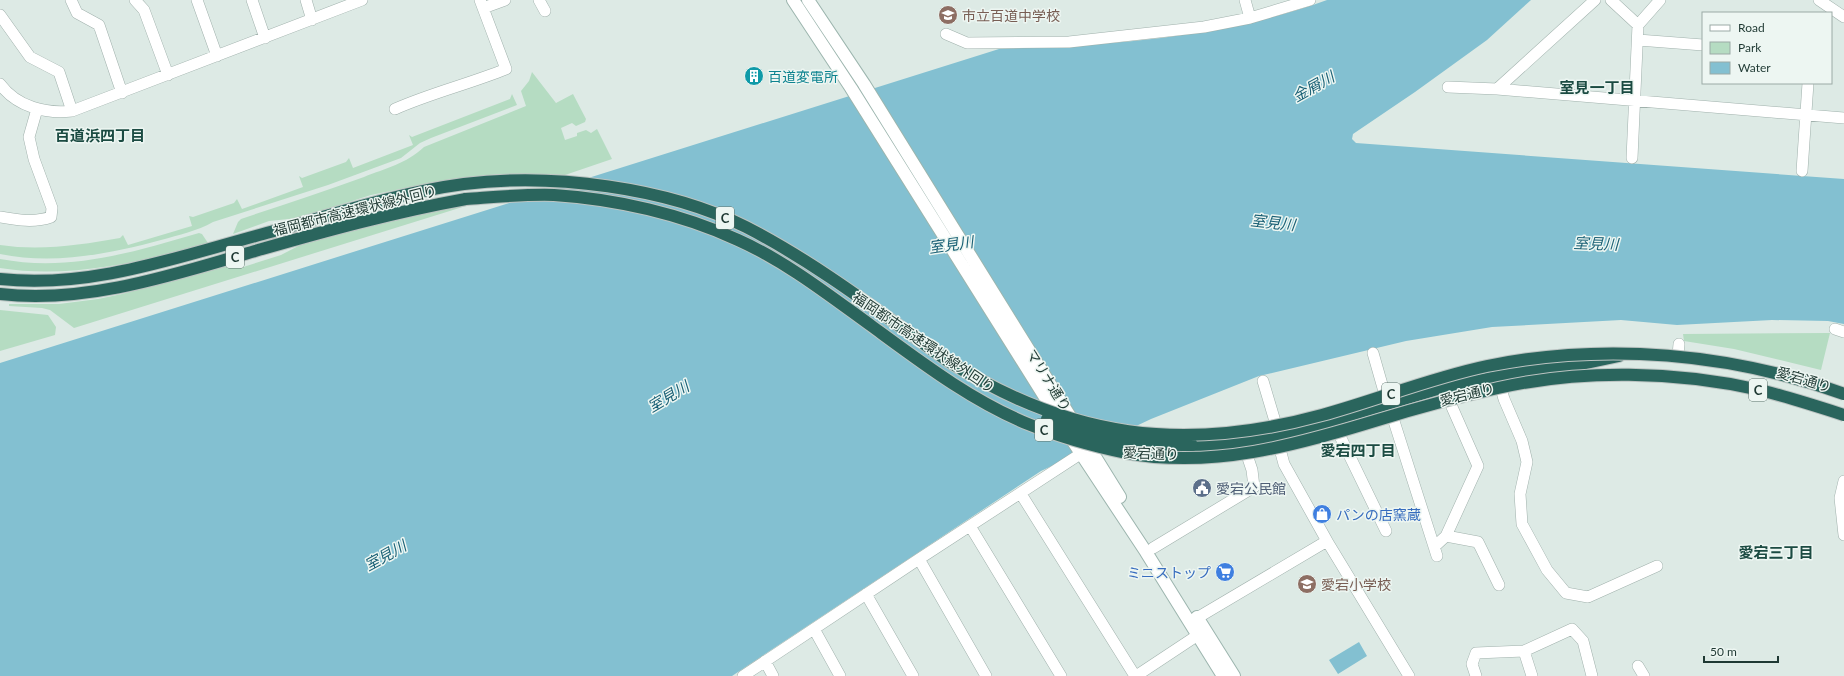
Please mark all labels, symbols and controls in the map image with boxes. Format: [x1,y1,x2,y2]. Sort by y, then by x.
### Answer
school or university icon: 市立百道中学校 [937,4,959,26]
place label: 市立百道中学校 [962,7,1060,24]
legend [1702,12,1832,84]
text: Road [1738,20,1765,35]
text: Park [1738,40,1762,55]
text: Water [1738,60,1771,75]
building icon: 百道変電所 [743,65,765,87]
water label: 金屑川 [1289,66,1339,105]
place label: 百道変電所 [768,68,838,85]
district label: 室見一丁目 [1559,78,1635,96]
district label: 百道浜四丁目 [55,126,145,144]
street label: 福岡都市高速環状線外回り [271,181,439,239]
road number: C [716,207,734,229]
water label: 室見川 [1250,211,1298,234]
water label: 室見川 [927,232,977,256]
water label: 室見川 [1573,233,1621,253]
road number: C [226,246,244,268]
street label: 福岡都市高速環状線外回り [850,288,998,396]
street label: マリナ通り [1023,346,1075,414]
street label: 愛宕通り [1775,363,1833,395]
water label: 室見川 [644,376,694,415]
street label: 愛宕通り [1438,379,1496,409]
road number: C [1749,379,1767,401]
road number: C [1382,383,1400,405]
road number: C [1035,419,1053,441]
district label: 愛宕四丁目 [1320,441,1396,459]
street label: 愛宕通り [1123,444,1179,462]
public building icon: 愛宕公民館 [1191,477,1213,499]
place label: 愛宕公民館 [1216,480,1286,497]
shop icon: パンの店窯蔵 [1311,503,1333,525]
place label: パンの店窯蔵 [1336,506,1421,523]
water label: 室見川 [361,535,411,574]
district label: 愛宕三丁目 [1738,543,1814,561]
supermarket icon: ミニストップ [1214,561,1236,583]
place label: ミニストップ [1127,564,1211,581]
school or university icon: 愛宕小学校 [1296,573,1318,595]
place label: 愛宕小学校 [1321,576,1391,593]
scale bar [1704,638,1778,664]
text: 50 m [1710,644,1737,659]

